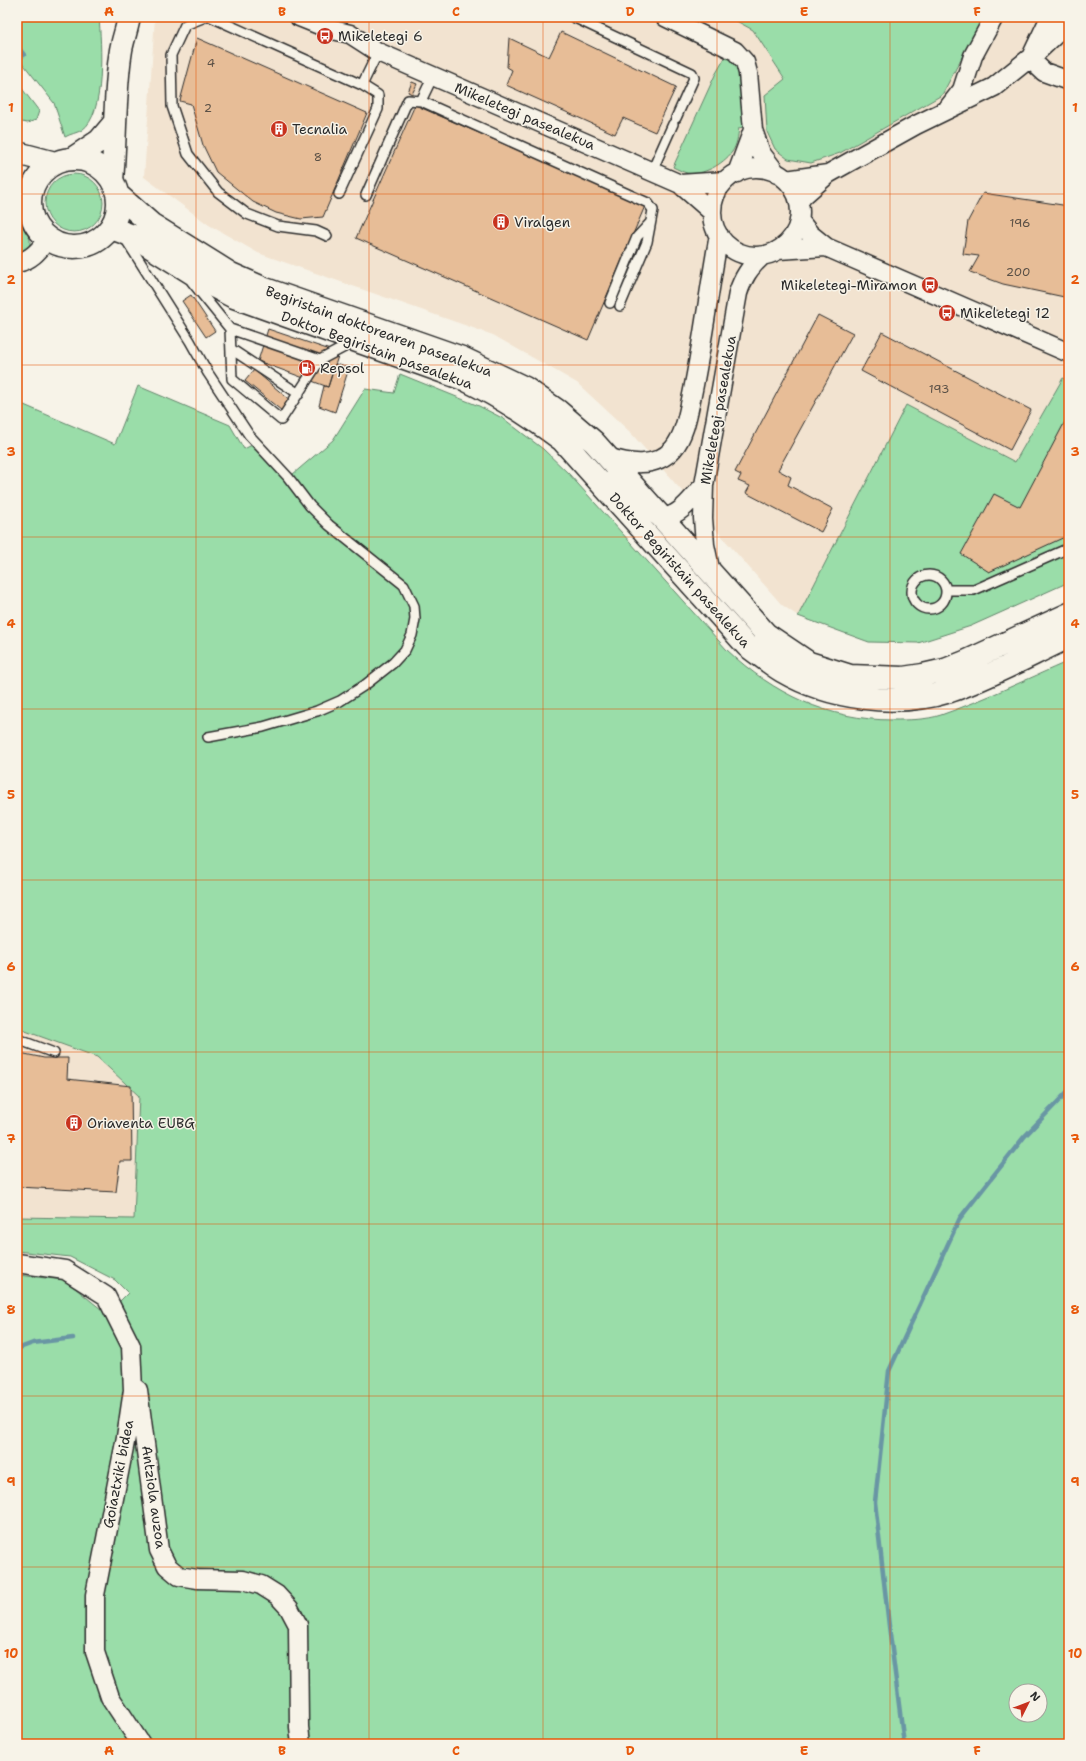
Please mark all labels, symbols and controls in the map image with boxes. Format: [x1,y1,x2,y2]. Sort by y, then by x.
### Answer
text: A [104,3,114,20]
text: B [278,3,286,20]
text: C [452,3,460,20]
text: D [625,3,635,20]
text: E [800,3,809,20]
text: F [973,3,981,20]
bus stop icon: Mikeletegi 6 [315,26,335,46]
place label: Mikeletegi 6 [338,27,423,45]
house number: 4 [207,55,215,71]
street label: Mikeletegi pasealekua [452,78,598,154]
text: 1 [8,99,14,116]
text: 1 [1072,99,1078,116]
house number: 2 [204,100,212,116]
building icon: Tecnalia [269,119,289,139]
place label: Tecnalia [292,120,348,138]
house number: 8 [314,149,322,165]
building icon: Viralgen [491,212,511,232]
place label: Viralgen [514,213,571,231]
house number: 196 [1009,215,1031,231]
house number: 200 [1006,264,1030,280]
text: 2 [6,271,16,288]
text: 2 [1070,271,1080,288]
bus stop icon: Mikeletegi-Miramon [920,275,940,295]
place label: Mikeletegi-Miramon [781,276,917,294]
street label: Begiristain doktorearen pasealekua [263,282,495,381]
bus stop icon: Mikeletegi 12 [937,303,957,323]
place label: Mikeletegi 12 [960,304,1050,322]
street label: Doktor Begiristain pasealekua [279,307,476,393]
street label: Mikeletegi pasealekua [696,334,740,486]
fuel station icon: Repsol [297,358,317,378]
place label: Repsol [320,359,365,377]
house number: 193 [929,381,949,397]
text: 3 [6,443,16,460]
text: 3 [1070,443,1080,460]
street label: Doktor Begiristain pasealekua [606,489,755,652]
text: 4 [6,615,16,632]
text: 4 [1070,615,1080,632]
text: 5 [7,786,15,803]
text: 5 [1071,786,1079,803]
text: 6 [6,958,16,975]
text: 6 [1070,958,1080,975]
building icon: Oriaventa EUBG [64,1113,84,1133]
place label: Oriaventa EUBG [87,1114,195,1132]
text: 7 [6,1130,16,1147]
text: 7 [1070,1130,1080,1147]
text: 8 [6,1301,16,1318]
text: 8 [1070,1301,1080,1318]
street label: Goiaztxiki bidea [99,1418,137,1530]
street label: Antziola auzoa [138,1444,170,1550]
text: 9 [6,1473,16,1490]
text: 9 [1070,1473,1080,1490]
text: 10 [4,1645,18,1662]
text: 10 [1068,1645,1082,1662]
north arrow [1008,1683,1048,1723]
text: N [1027,1688,1044,1705]
text: A [104,1742,114,1759]
text: B [278,1742,286,1759]
text: C [452,1742,460,1759]
text: D [625,1742,635,1759]
text: E [800,1742,809,1759]
text: F [973,1742,981,1759]

